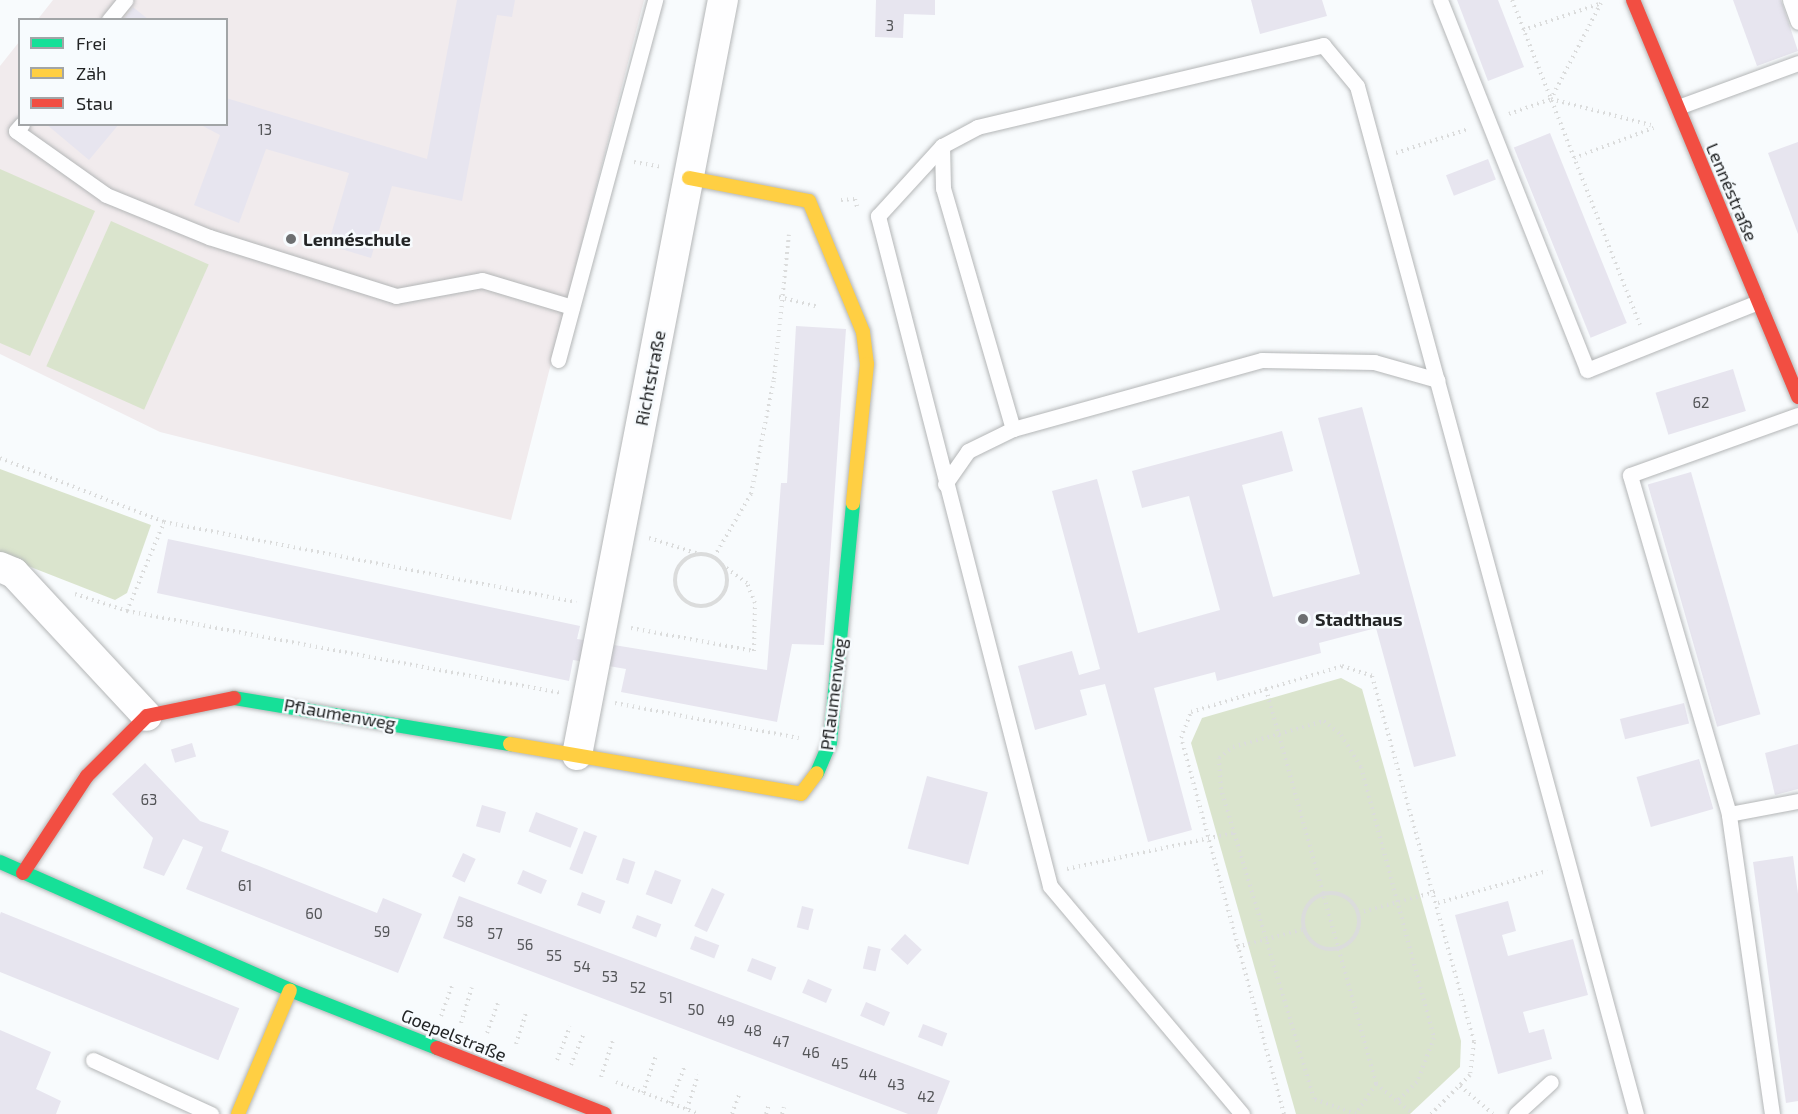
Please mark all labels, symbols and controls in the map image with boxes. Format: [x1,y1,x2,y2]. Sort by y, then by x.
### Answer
house number: 3 [886,17,894,35]
legend [18,18,228,126]
text: Frei [76,32,107,54]
text: Zäh [76,62,107,84]
text: Stau [76,92,113,114]
house number: 13 [258,121,272,139]
street label: Lennéstraße [1702,140,1762,244]
place label: Lennéschule [303,228,411,250]
marker: Lennéschule [284,232,298,246]
street label: Richtstraße [630,329,670,427]
house number: 62 [1692,394,1710,412]
place label: Stadthaus [1315,608,1403,630]
marker: Stadthaus [1296,612,1310,626]
street label: Pflaumenweg [815,637,851,751]
street label: Pflaumenweg [282,694,398,734]
house number: 63 [141,791,157,809]
house number: 61 [238,877,252,895]
house number: 60 [305,905,323,923]
house number: 58 [456,913,474,931]
house number: 59 [374,923,390,941]
house number: 57 [487,925,503,943]
house number: 56 [517,936,533,954]
house number: 55 [546,947,562,965]
house number: 54 [573,958,591,976]
house number: 53 [602,968,618,986]
house number: 52 [630,979,646,997]
house number: 51 [659,989,673,1007]
house number: 50 [687,1001,705,1019]
street label: Goepelstraße [398,1004,510,1066]
house number: 49 [717,1012,735,1030]
house number: 48 [744,1022,762,1040]
house number: 47 [773,1033,789,1051]
house number: 46 [802,1044,820,1062]
house number: 45 [831,1055,849,1073]
house number: 44 [859,1066,877,1084]
house number: 43 [887,1076,905,1094]
house number: 42 [917,1088,935,1106]

